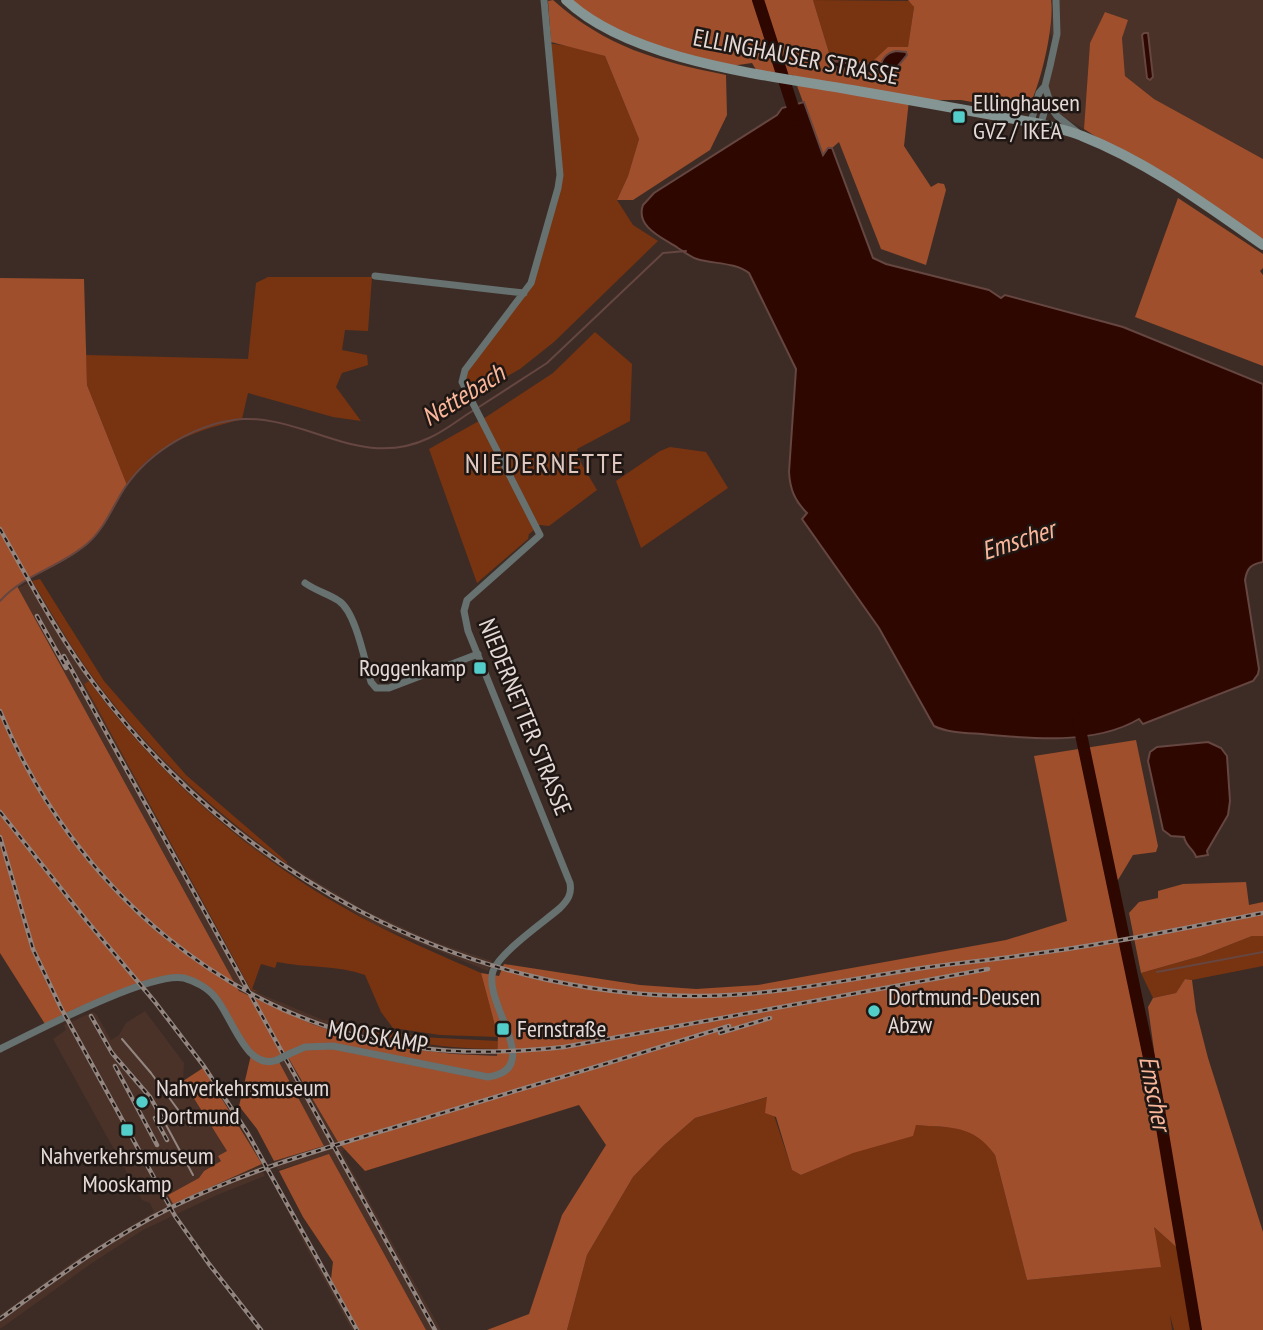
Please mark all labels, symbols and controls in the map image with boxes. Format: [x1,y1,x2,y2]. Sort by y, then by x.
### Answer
street label: ELLINGHAUSER STRASSE [691,21,901,92]
place label: Ellinghausen GVZ / IKEA [973,87,1080,146]
marker: Ellinghausen GVZ / IKEA [951,109,967,125]
water label: Nettebach [415,355,512,433]
district label: NIEDERNETTE [465,444,625,481]
water label: Emscher [977,511,1062,567]
street label: NIEDERNETTER STRASSE [472,614,579,820]
place label: Roggenkamp [359,652,466,683]
marker: Roggenkamp [472,660,488,676]
place label: Dortmund-Deusen Abzw [888,981,1040,1040]
marker: Dortmund-Deusen Abzw [866,1003,882,1019]
street label: MOOSKAMP [326,1013,430,1061]
place label: Fernstraße [517,1013,606,1044]
marker: Fernstraße [495,1021,511,1037]
water label: Emscher [1132,1053,1180,1137]
place label: Nahverkehrsmuseum Dortmund [156,1072,329,1131]
marker: Nahverkehrsmuseum Dortmund [134,1094,150,1110]
marker: Nahverkehrsmuseum Mooskamp [119,1122,135,1138]
place label: Nahverkehrsmuseum Mooskamp [40,1140,214,1199]

